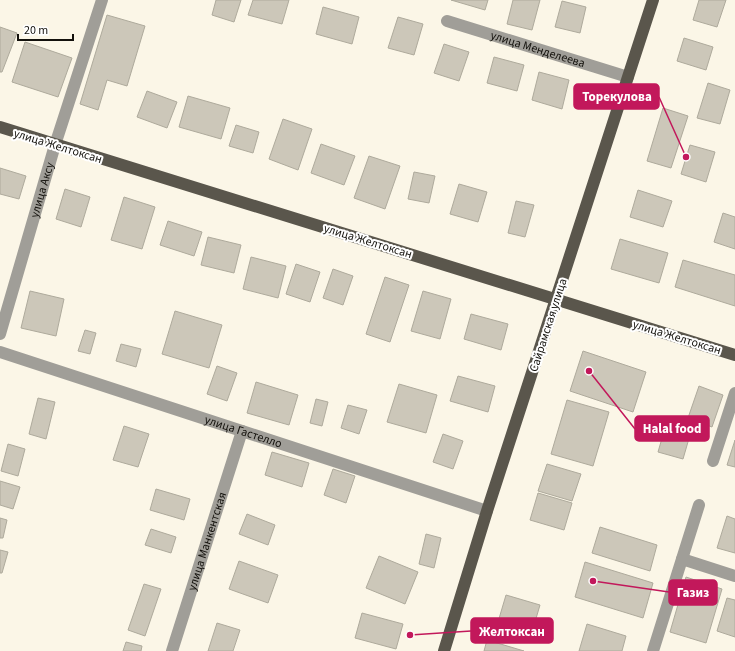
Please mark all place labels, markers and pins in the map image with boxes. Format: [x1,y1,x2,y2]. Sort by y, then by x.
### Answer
callout: Торекулова [574,84,659,109]
callout: Halal food [635,416,709,441]
callout: Газиз [669,580,717,605]
callout: Желтоксан [471,618,553,643]

